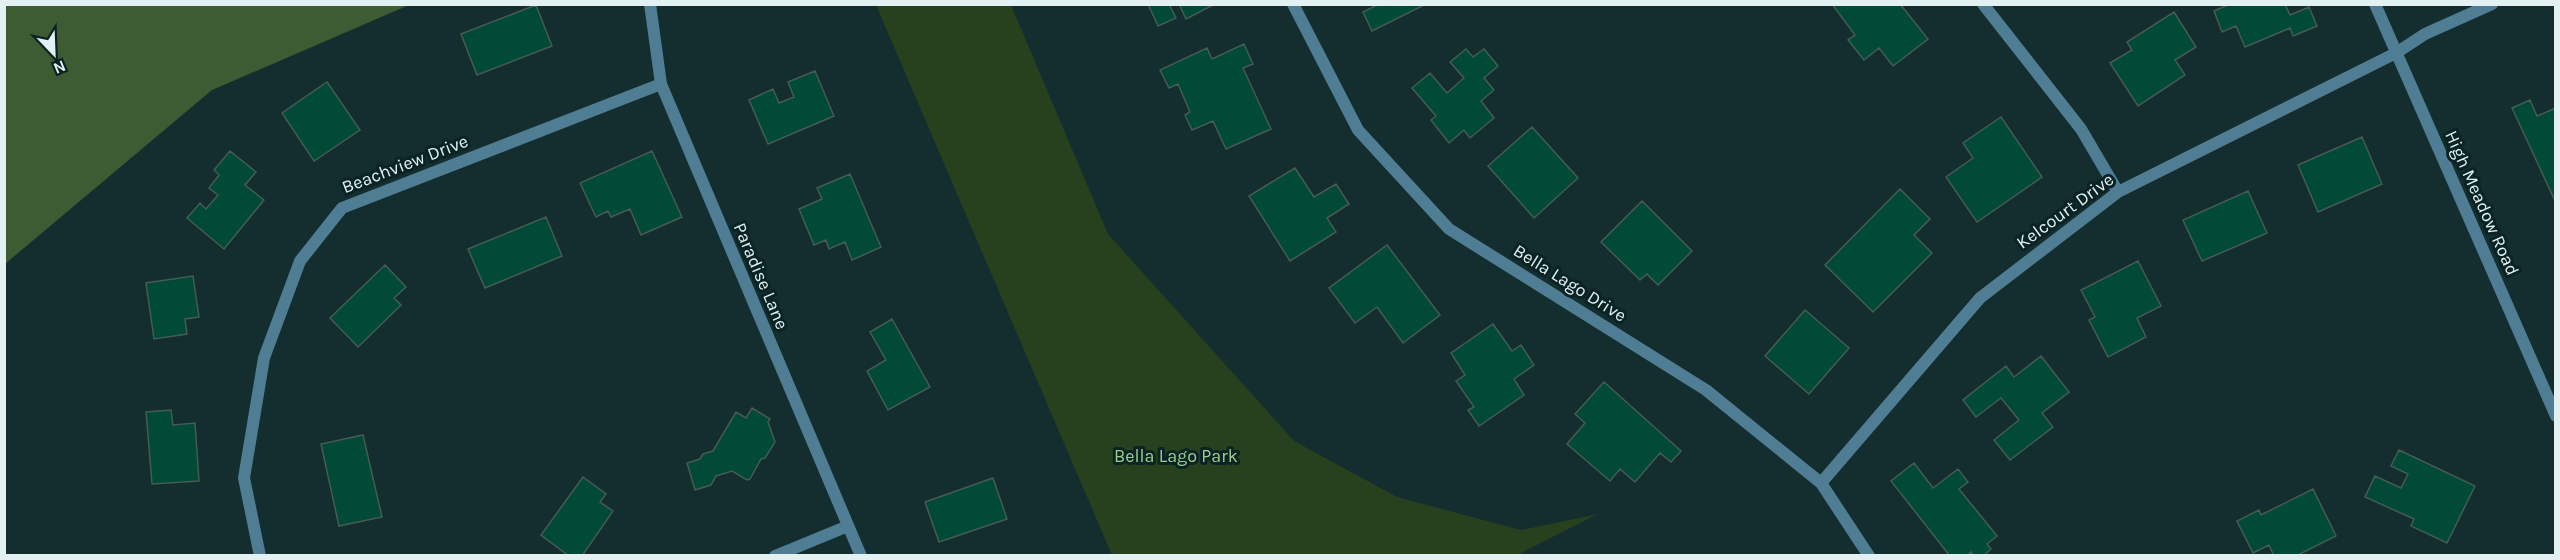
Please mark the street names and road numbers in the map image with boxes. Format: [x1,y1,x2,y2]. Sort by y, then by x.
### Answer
street label: High Meadow Road [2440,127,2524,279]
street label: Beachview Drive [339,130,471,198]
street label: Kelcourt Drive [2012,168,2118,254]
street label: Paradise Lane [729,219,793,333]
street label: Bella Lago Drive [1509,239,1631,327]

